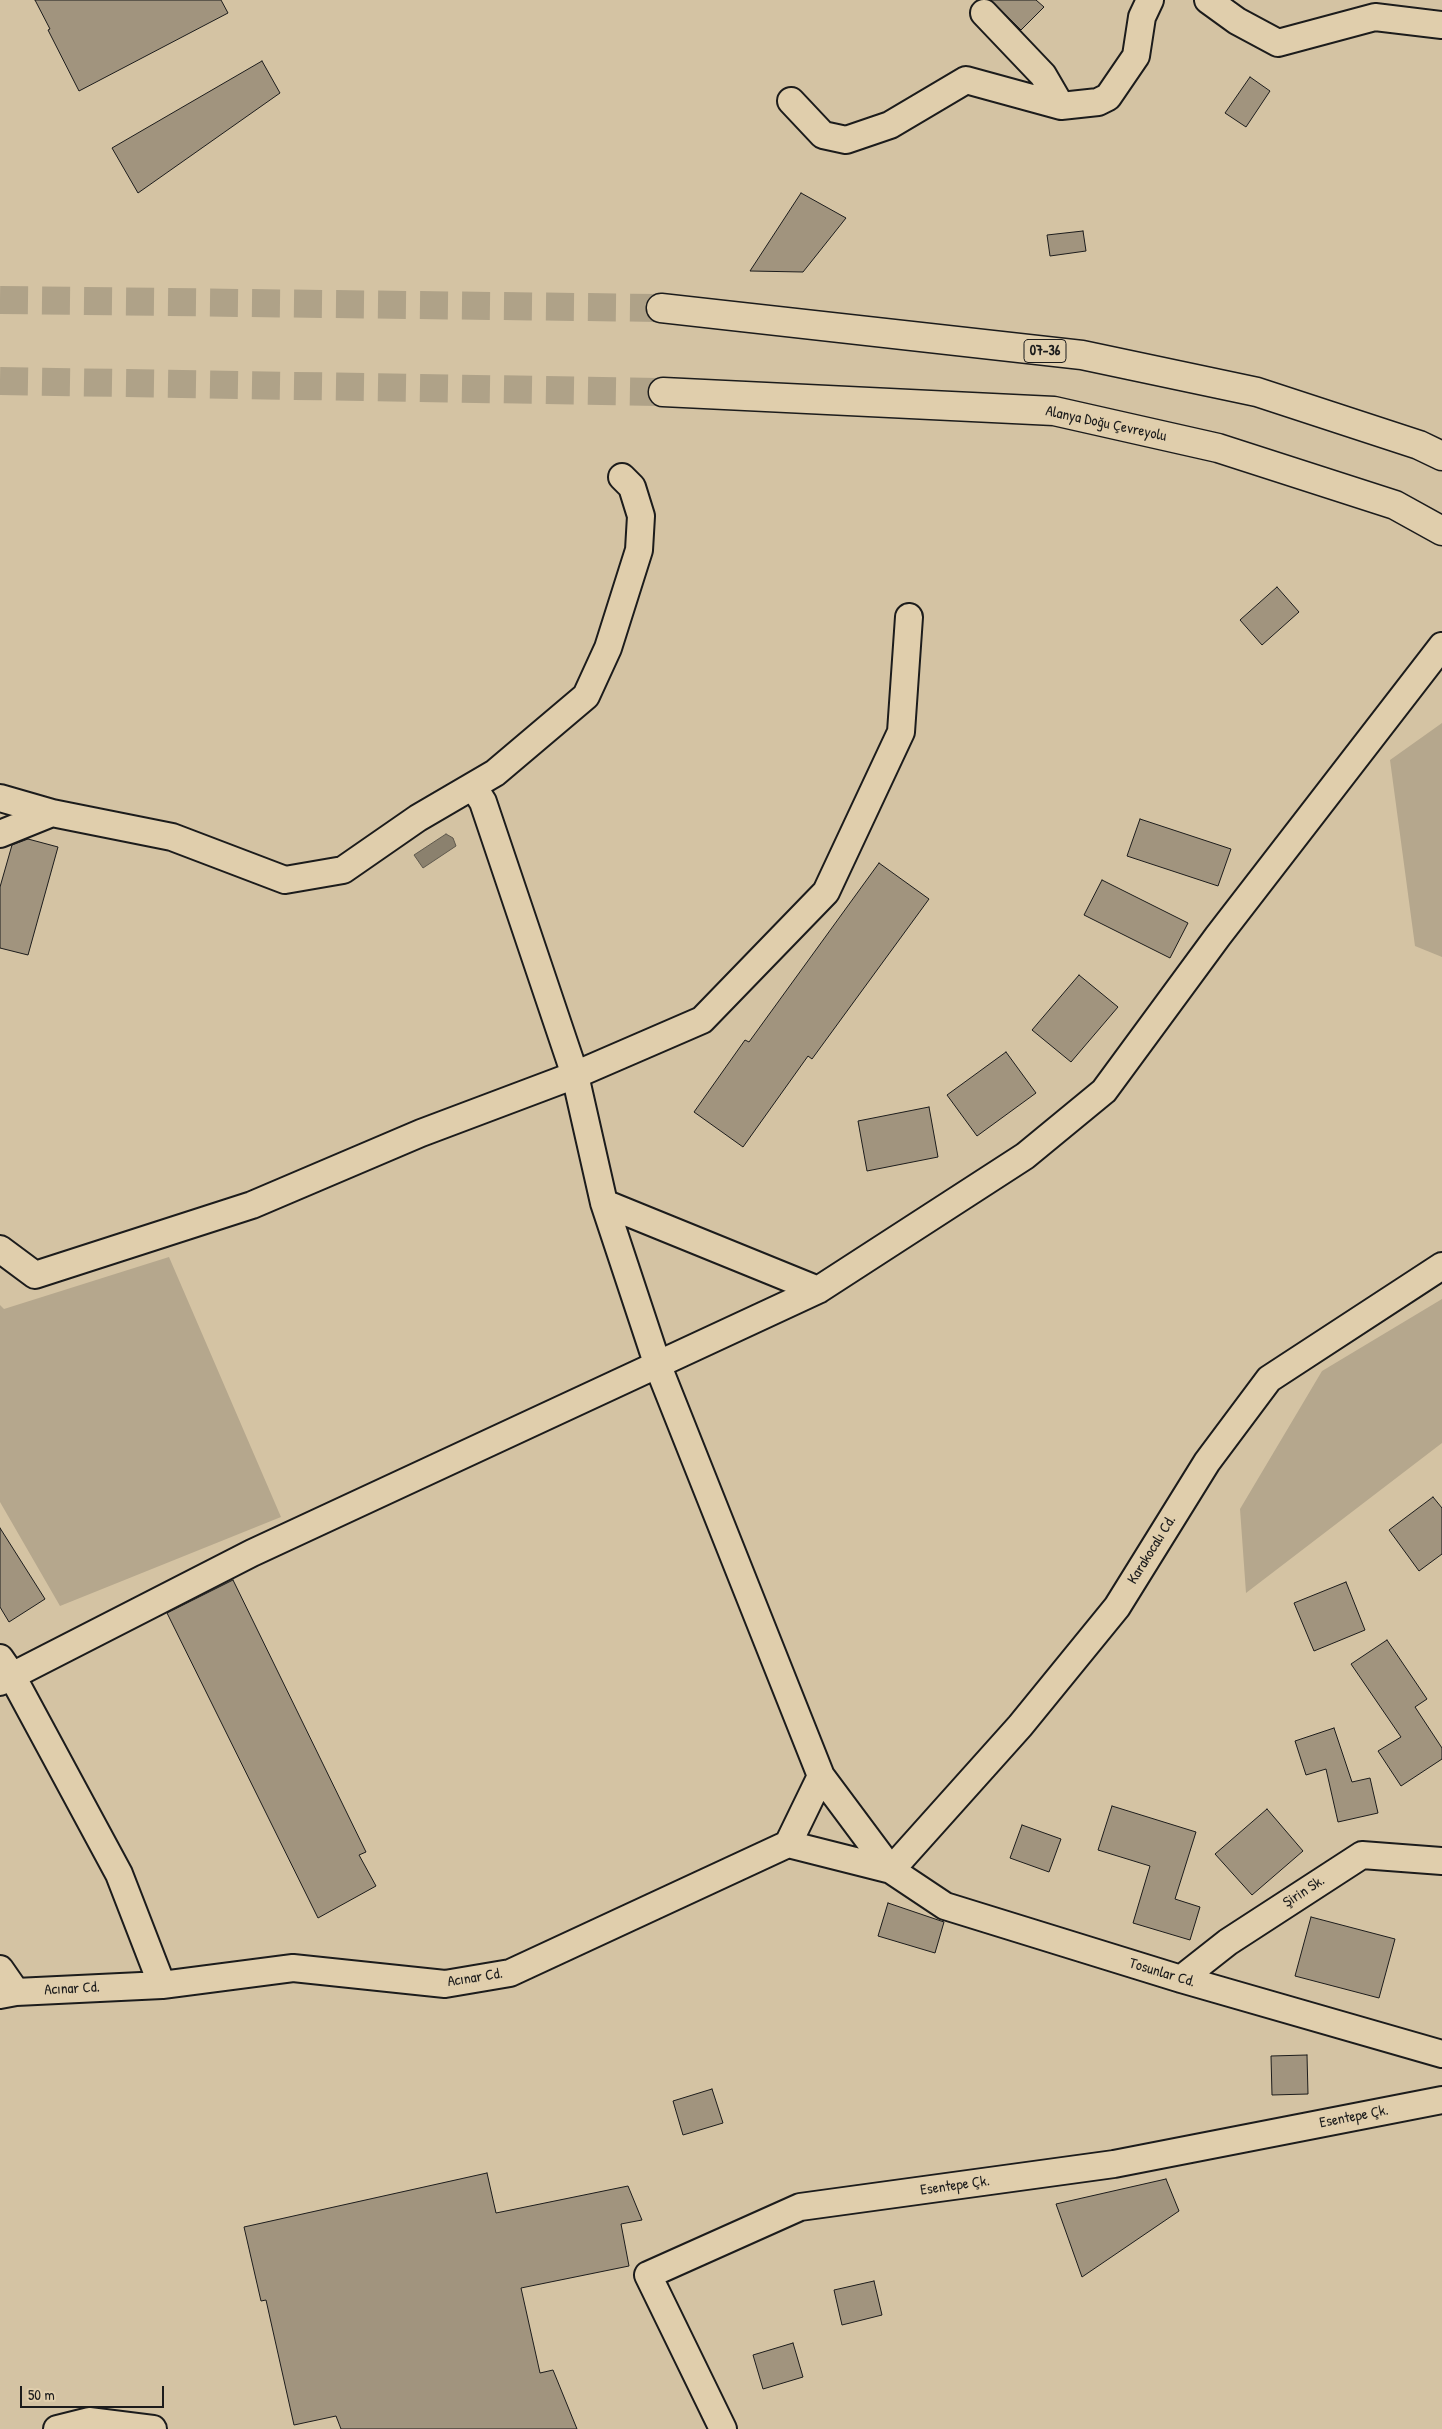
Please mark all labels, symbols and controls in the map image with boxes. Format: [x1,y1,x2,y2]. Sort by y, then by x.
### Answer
road number: 07-36 [1024,340,1066,362]
street label: Alanya Doğu Çevreyolu [1044,402,1168,446]
street label: Karakocalı Cd. [1124,1512,1180,1588]
street label: Şirin Sk. [1280,1872,1328,1912]
street label: Tosunlar Cd. [1127,1954,1197,1992]
street label: Acınar Cd. [446,1965,504,1991]
street label: Acınar Cd. [44,1979,100,1999]
street label: Esentepe Çk. [1318,2102,1390,2132]
street label: Esentepe Çk. [919,2172,991,2200]
scale bar [22,2376,166,2408]
text: 50 m [28,2384,55,2405]

